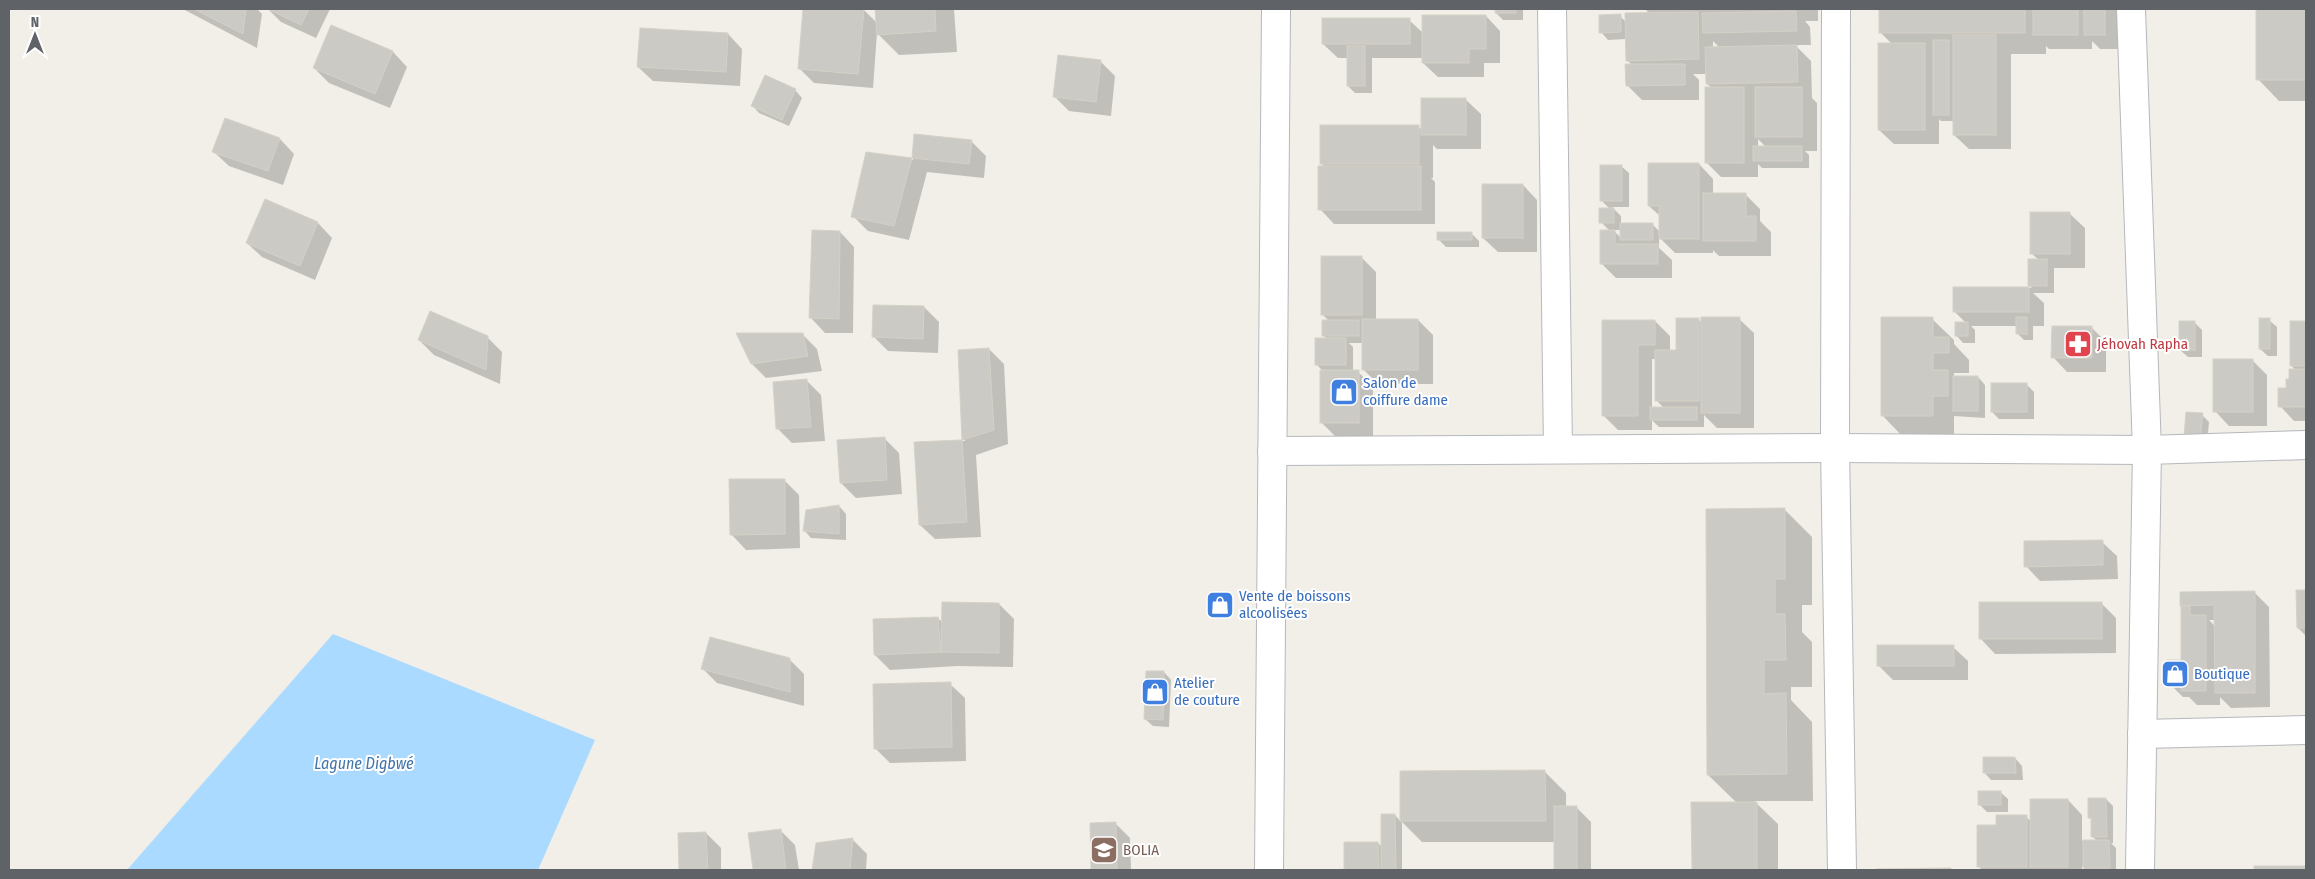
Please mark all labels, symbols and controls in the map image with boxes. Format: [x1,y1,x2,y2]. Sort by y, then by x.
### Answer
north arrow [10,10,60,60]
text: N [31,14,39,31]
pharmacy icon: Jéhovah Rapha [2063,329,2093,359]
place label: Jéhovah Rapha [2097,335,2188,353]
place label: Salon de coiffure dame [1363,374,1448,409]
shop icon: Salon de coiffure dame [1329,377,1359,407]
place label: Vente de boissons alcoolisées [1239,587,1351,622]
shop icon: Vente de boissons alcoolisées [1205,590,1235,620]
shop icon: Boutique [2160,659,2190,689]
place label: Boutique [2194,665,2250,683]
place label: Atelier de couture [1174,674,1240,709]
shop icon: Atelier de couture [1140,677,1170,707]
water label: Lagune Digbwé [314,754,414,773]
school or university icon: BOLIA [1089,835,1119,865]
place label: BOLIA [1123,841,1159,859]

